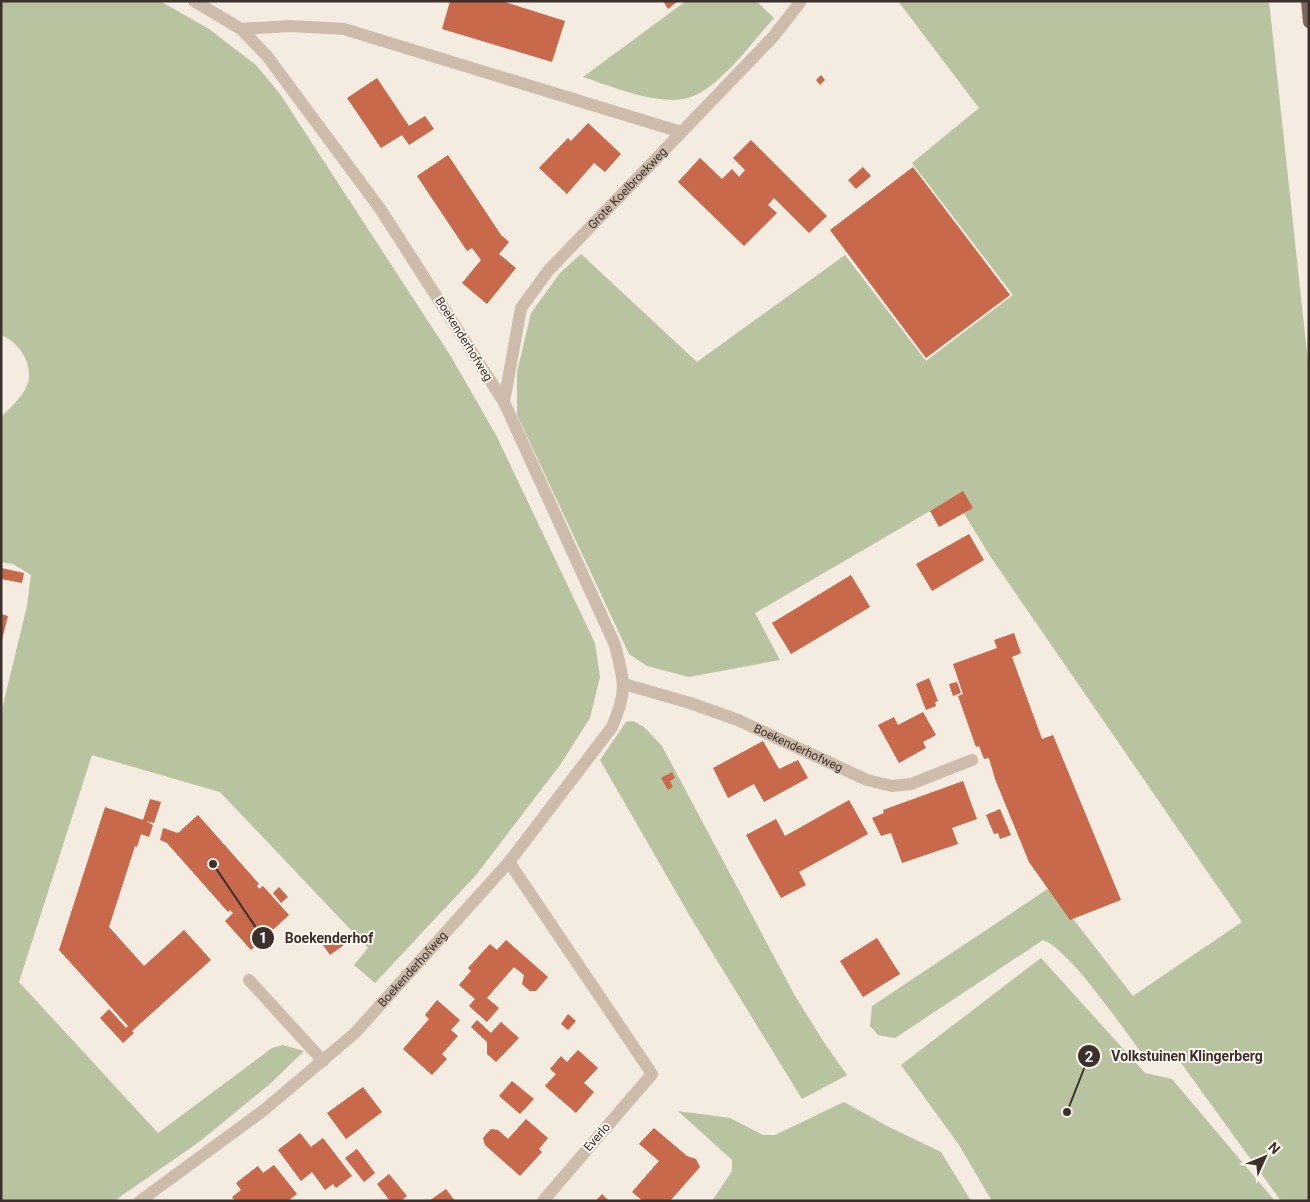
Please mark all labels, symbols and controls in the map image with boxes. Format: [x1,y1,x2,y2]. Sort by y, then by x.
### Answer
street label: Grote Koelbroekweg [585,145,670,232]
street label: Boekenderhofweg [432,294,496,384]
street label: Boekenderhofweg [751,721,845,775]
callout: Boekenderhof [250,923,384,952]
street label: Boekenderhofweg [375,928,450,1010]
text: 1 [259,929,267,947]
text: Boekenderhof [285,930,374,946]
callout: Volkstuinen Klingerberg [1076,1042,1273,1071]
text: 2 [1085,1048,1094,1066]
text: Volkstuinen Klingerberg [1111,1048,1263,1064]
street label: Everlo [581,1120,613,1154]
north arrow [1240,1132,1290,1182]
text: N [1265,1139,1284,1157]

